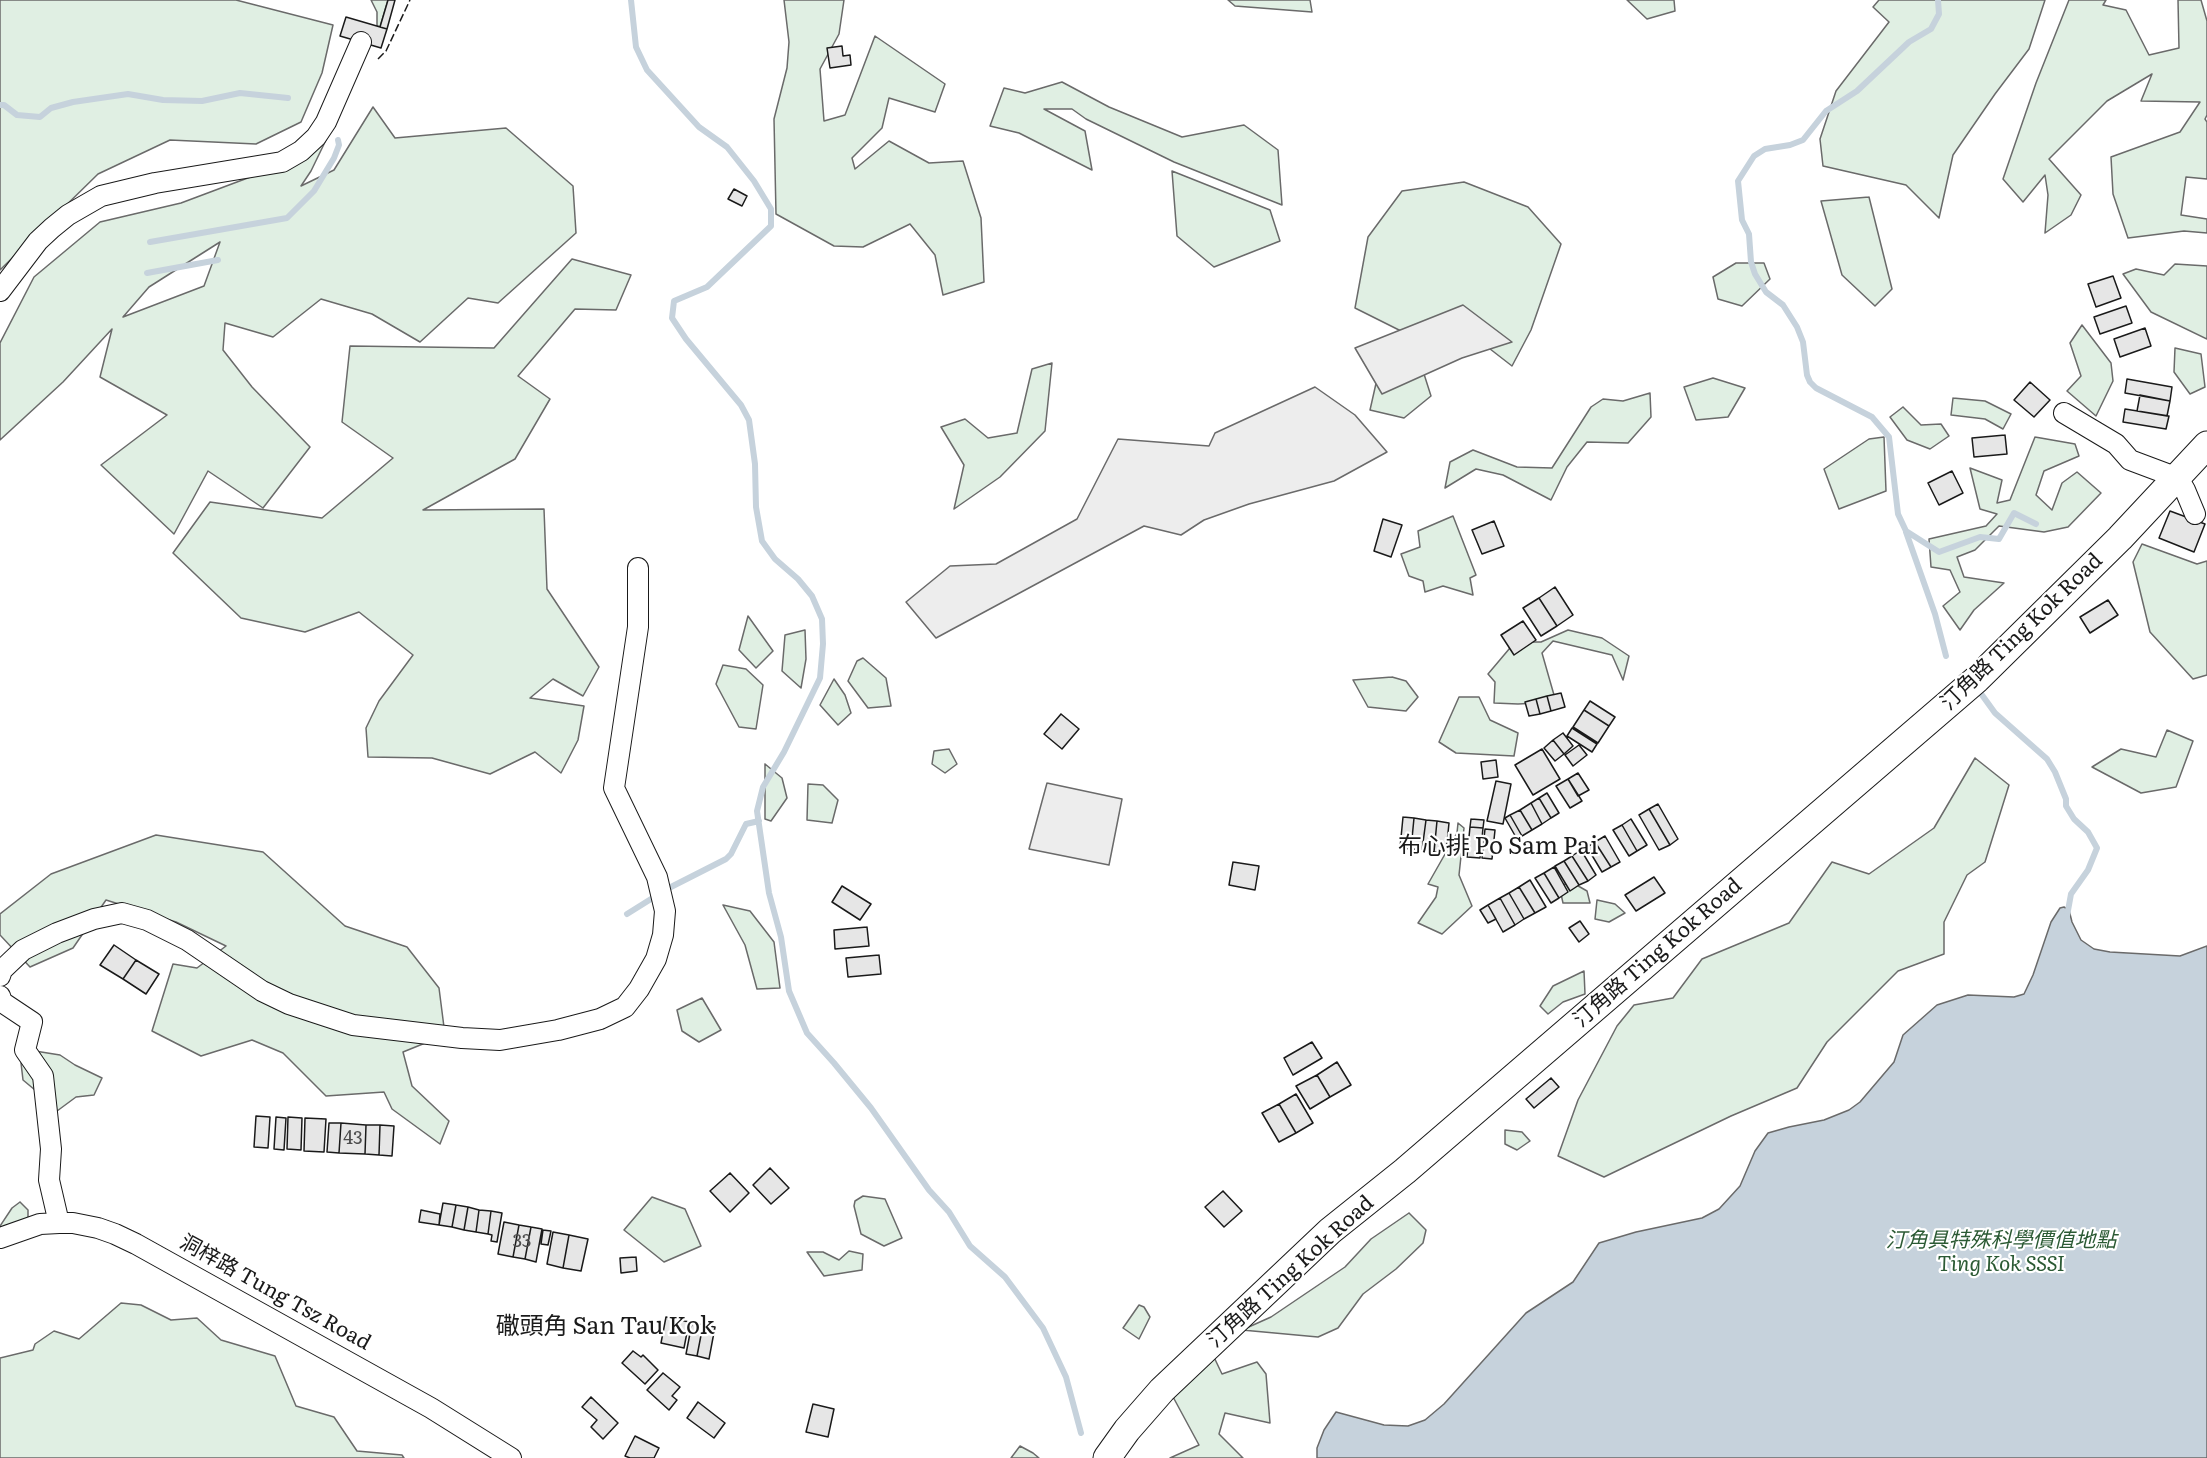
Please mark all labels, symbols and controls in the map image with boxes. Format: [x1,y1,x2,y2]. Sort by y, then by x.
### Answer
street label: 汀角路 Ting Kok Road [1936,548,2108,716]
district label: 布心排 Po Sam Pai [1398,833,1598,861]
street label: 汀角路 Ting Kok Road [1569,873,1747,1033]
house number: 43 [343,1128,363,1150]
street label: 汀角路 Ting Kok Road [1203,1191,1379,1353]
park label: 汀角具特殊科學價值地點 Ting Kok SSSI [1886,1228,2116,1278]
street label: 洞梓路 Tung Tsz Road [175,1230,375,1356]
house number: 33 [513,1231,531,1253]
district label: 䃟頭角 San Tau Kok [496,1313,714,1341]

